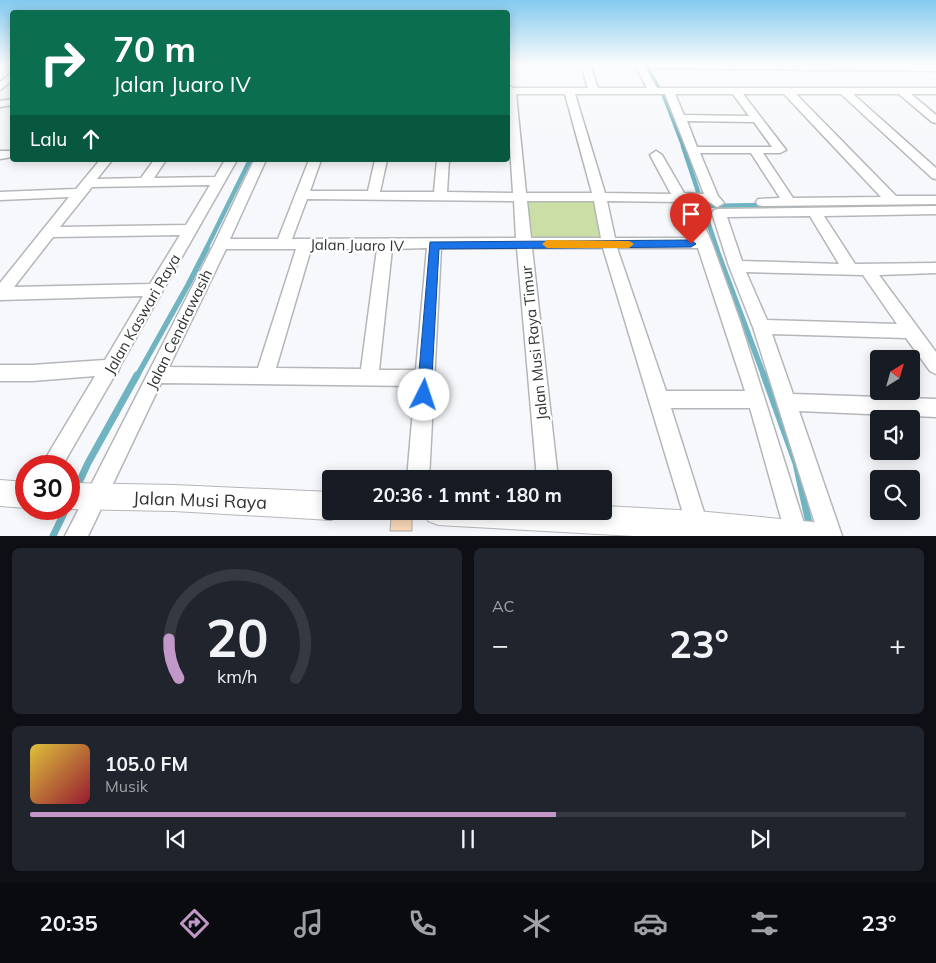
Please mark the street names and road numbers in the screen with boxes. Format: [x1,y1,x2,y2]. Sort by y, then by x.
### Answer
street label: Jalan Juaro IV [310,235,405,255]
street label: Jalan Kaswari Raya [100,250,184,378]
street label: Jalan Musi Raya Timur [516,264,552,421]
street label: Jalan Cendrawasih [142,266,216,392]
street label: Jalan Musi Raya [133,486,267,514]

